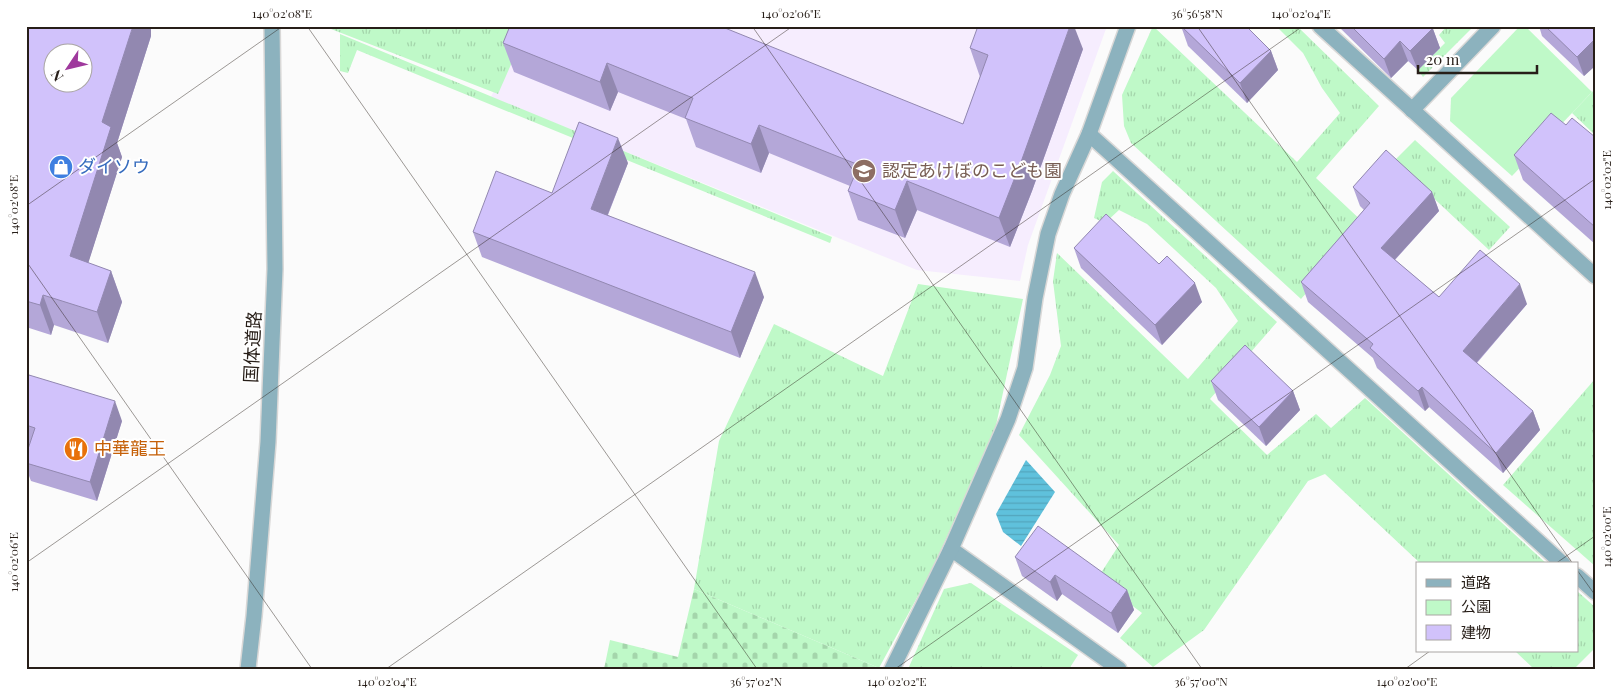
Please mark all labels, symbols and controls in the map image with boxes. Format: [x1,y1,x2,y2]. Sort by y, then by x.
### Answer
text: 140°02'08"E [252,5,312,21]
text: 140°02'06"E [761,5,821,21]
text: 36°56'58"N [1171,5,1224,21]
text: 140°02'04"E [1271,5,1331,21]
north arrow [42,42,92,92]
scale bar [1418,42,1537,74]
text: 20 m [1426,49,1460,69]
text: N [46,66,68,85]
text: 140°02'02"E [1598,150,1614,210]
shop icon: ダイソウ [48,154,74,180]
place label: ダイソウ [78,154,150,178]
school or university icon: 認定あけぼのこども園 [851,158,877,184]
place label: 認定あけぼのこども園 [882,158,1062,182]
text: 140°02'08"E [5,175,21,235]
street label: 国体道路 [238,310,266,384]
restaurant icon: 中華龍王 [63,436,89,462]
place label: 中華龍王 [94,436,166,460]
text: 140°02'00"E [1598,507,1614,567]
text: 140°02'06"E [5,532,21,592]
legend [1416,562,1578,652]
text: 道路 [1461,572,1491,592]
text: 公園 [1461,596,1491,616]
text: 建物 [1461,622,1491,642]
text: 140°02'04"E [357,673,417,689]
text: 36°57'02"N [730,673,783,689]
text: 140°02'02"E [867,673,927,689]
text: 36°57'00"N [1174,673,1228,689]
text: 140°02'00"E [1377,673,1437,689]

